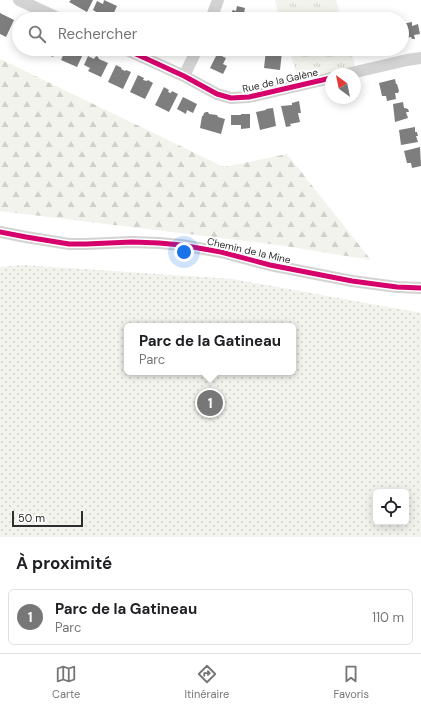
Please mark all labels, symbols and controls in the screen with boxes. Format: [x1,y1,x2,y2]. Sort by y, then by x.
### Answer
search box [12,12,409,56]
icon: search [26,23,48,45]
text: Rechercher [58,24,137,44]
street label: Rue de la Galène [241,65,320,96]
north arrow [325,68,361,104]
street label: Chemin de la Mine [206,235,292,267]
your location [174,242,194,262]
popup [124,323,296,375]
text: Parc de la Gatineau [139,331,281,351]
text: Parc [139,351,165,368]
pin: 1 [197,388,223,418]
map controls [373,489,409,525]
button: locate [373,489,409,525]
scale bar [12,509,83,528]
text: 50 m [18,511,45,525]
text: À proximité [16,552,112,574]
text: Parc de la Gatineau [55,599,197,619]
text: 1 [28,609,32,626]
text: 110 m [372,609,404,626]
text: Parc [55,619,81,636]
tab: Carte [52,663,80,701]
tab: Itinéraire [184,663,229,701]
tab: Favoris [333,663,369,701]

